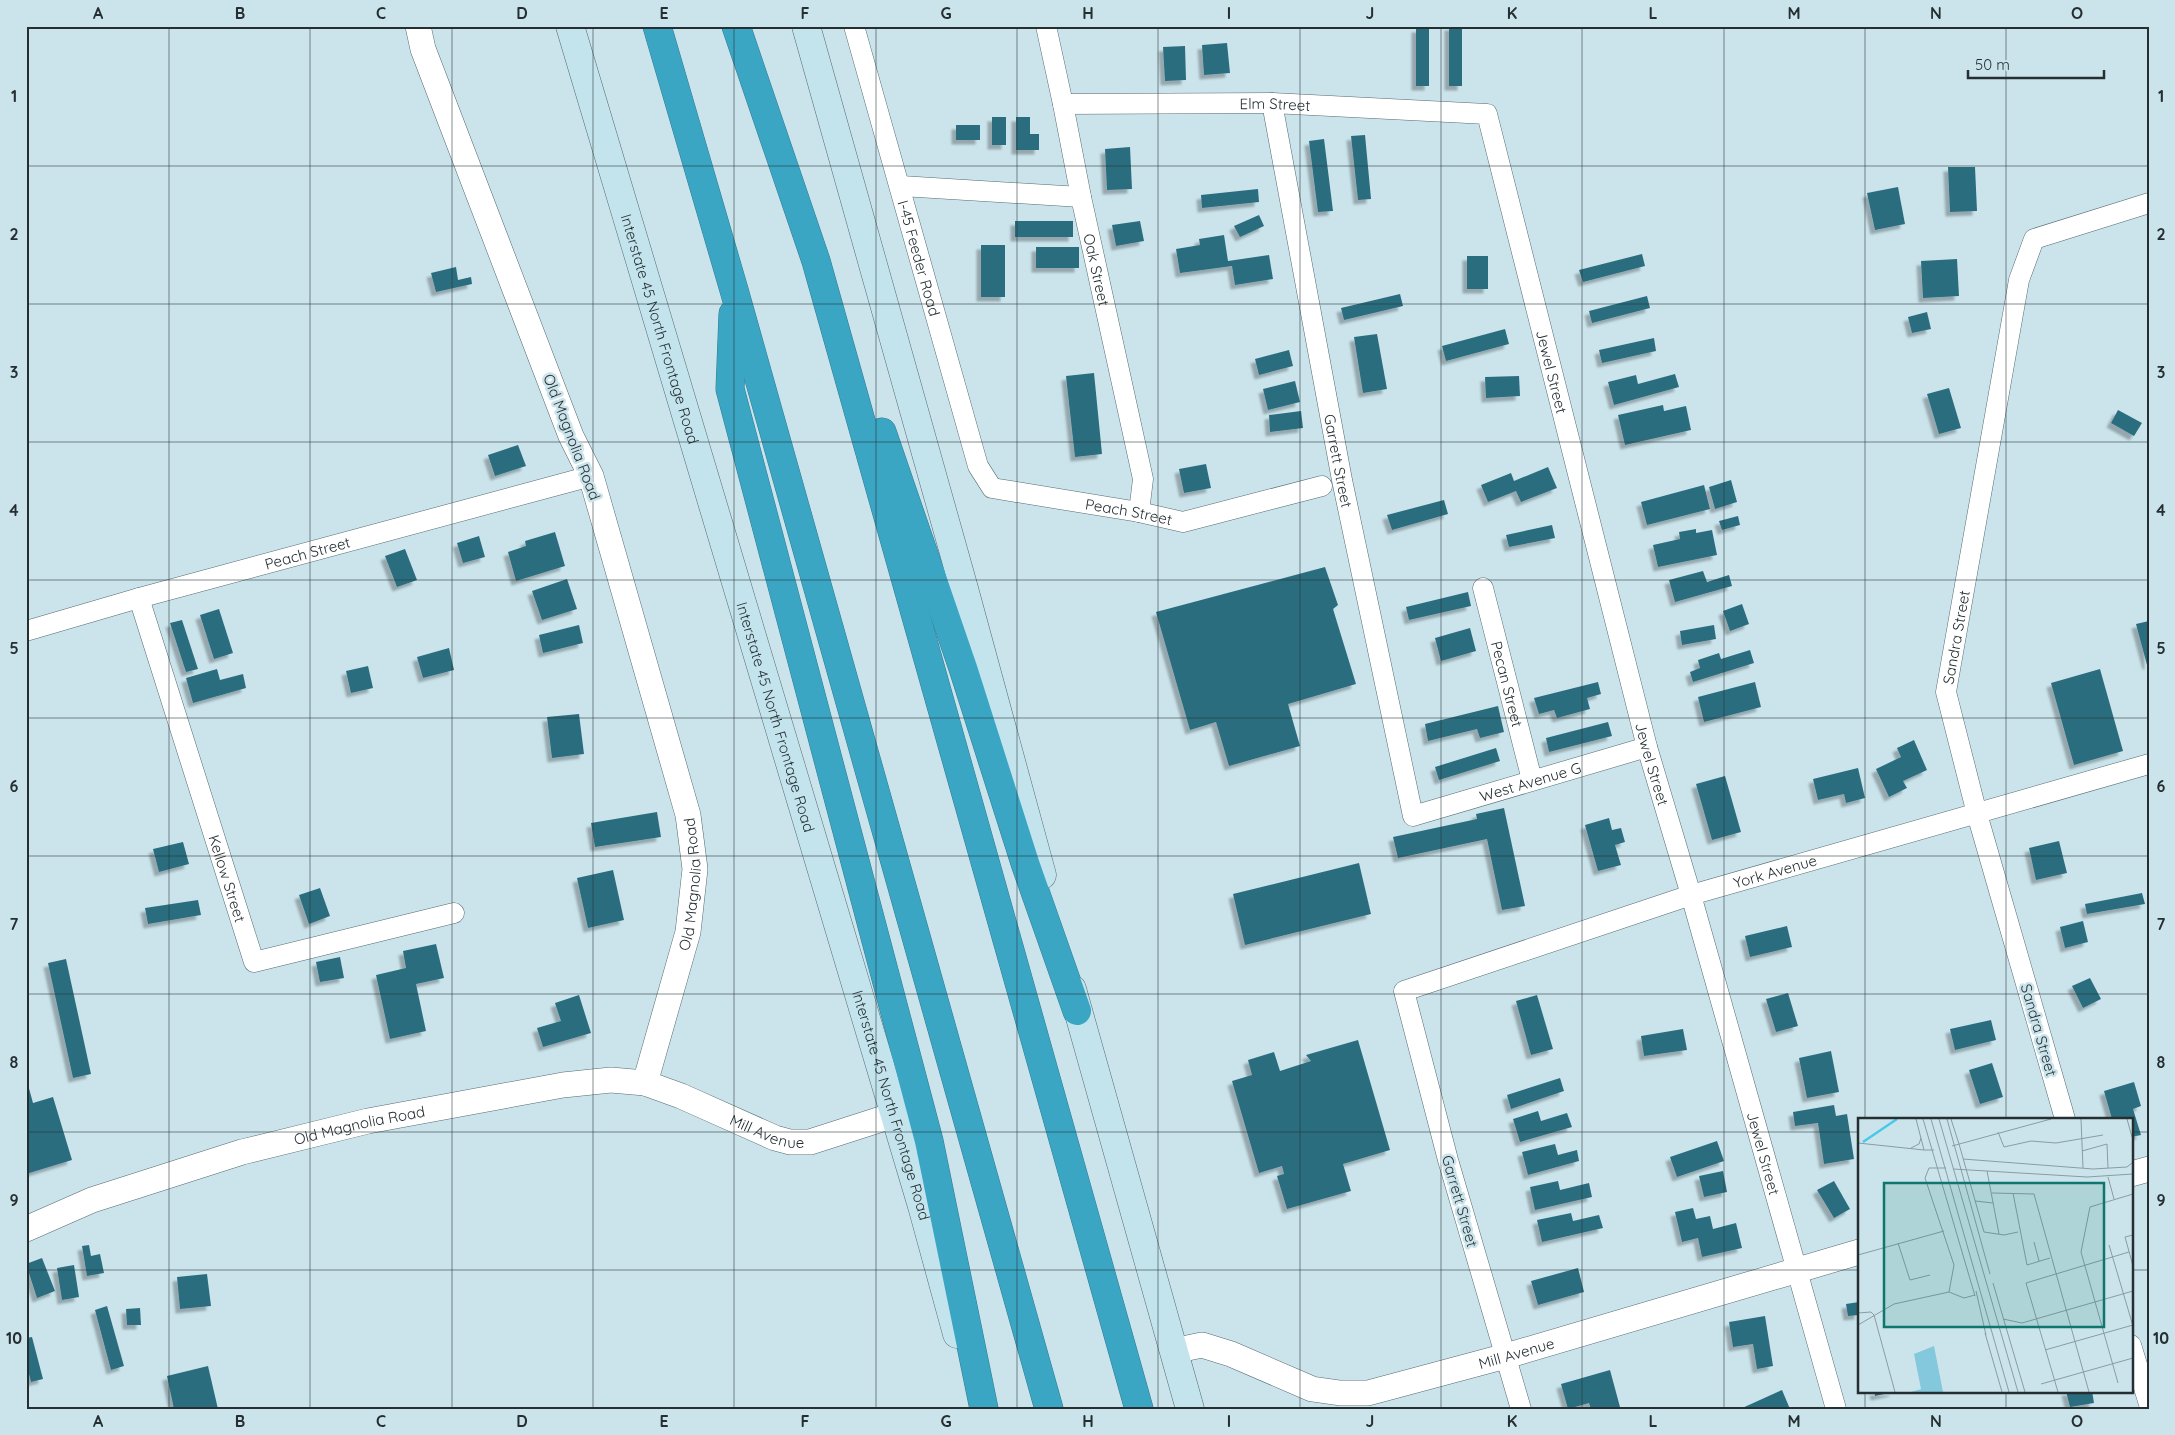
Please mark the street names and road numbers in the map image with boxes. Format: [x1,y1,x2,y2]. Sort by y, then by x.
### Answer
street label: Elm Street [1240,93,1311,114]
street label: I-45 Feeder Road [894,198,945,318]
street label: Interstate 45 North Frontage Road [617,212,704,446]
street label: Oak Street [1080,232,1114,308]
street label: Jewel Street [1532,328,1572,415]
street label: Old Magnolia Road [539,371,605,503]
street label: Garrett Street [1320,413,1357,509]
street label: Peach Street [1084,494,1174,529]
street label: Peach Street [262,532,352,573]
street label: Sandra Street [1938,589,1973,686]
street label: Interstate 45 North Frontage Road [733,600,819,834]
street label: Pecan Street [1487,639,1528,729]
street label: Jewel Street [1632,721,1673,808]
street label: West Avenue G [1477,758,1583,805]
street label: Old Magnolia Road [674,817,705,953]
street label: Kellow Street [205,832,250,924]
street label: York Avenue [1731,850,1819,892]
street label: Sandra Street [2017,982,2061,1078]
street label: Interstate 45 North Frontage Road [849,988,935,1222]
street label: Old Magnolia Road [292,1101,426,1148]
street label: Mill Avenue [727,1110,804,1152]
street label: Jewel Street [1743,1110,1785,1197]
street label: Garrett Street [1438,1153,1482,1249]
street label: Mill Avenue [1476,1333,1556,1373]

